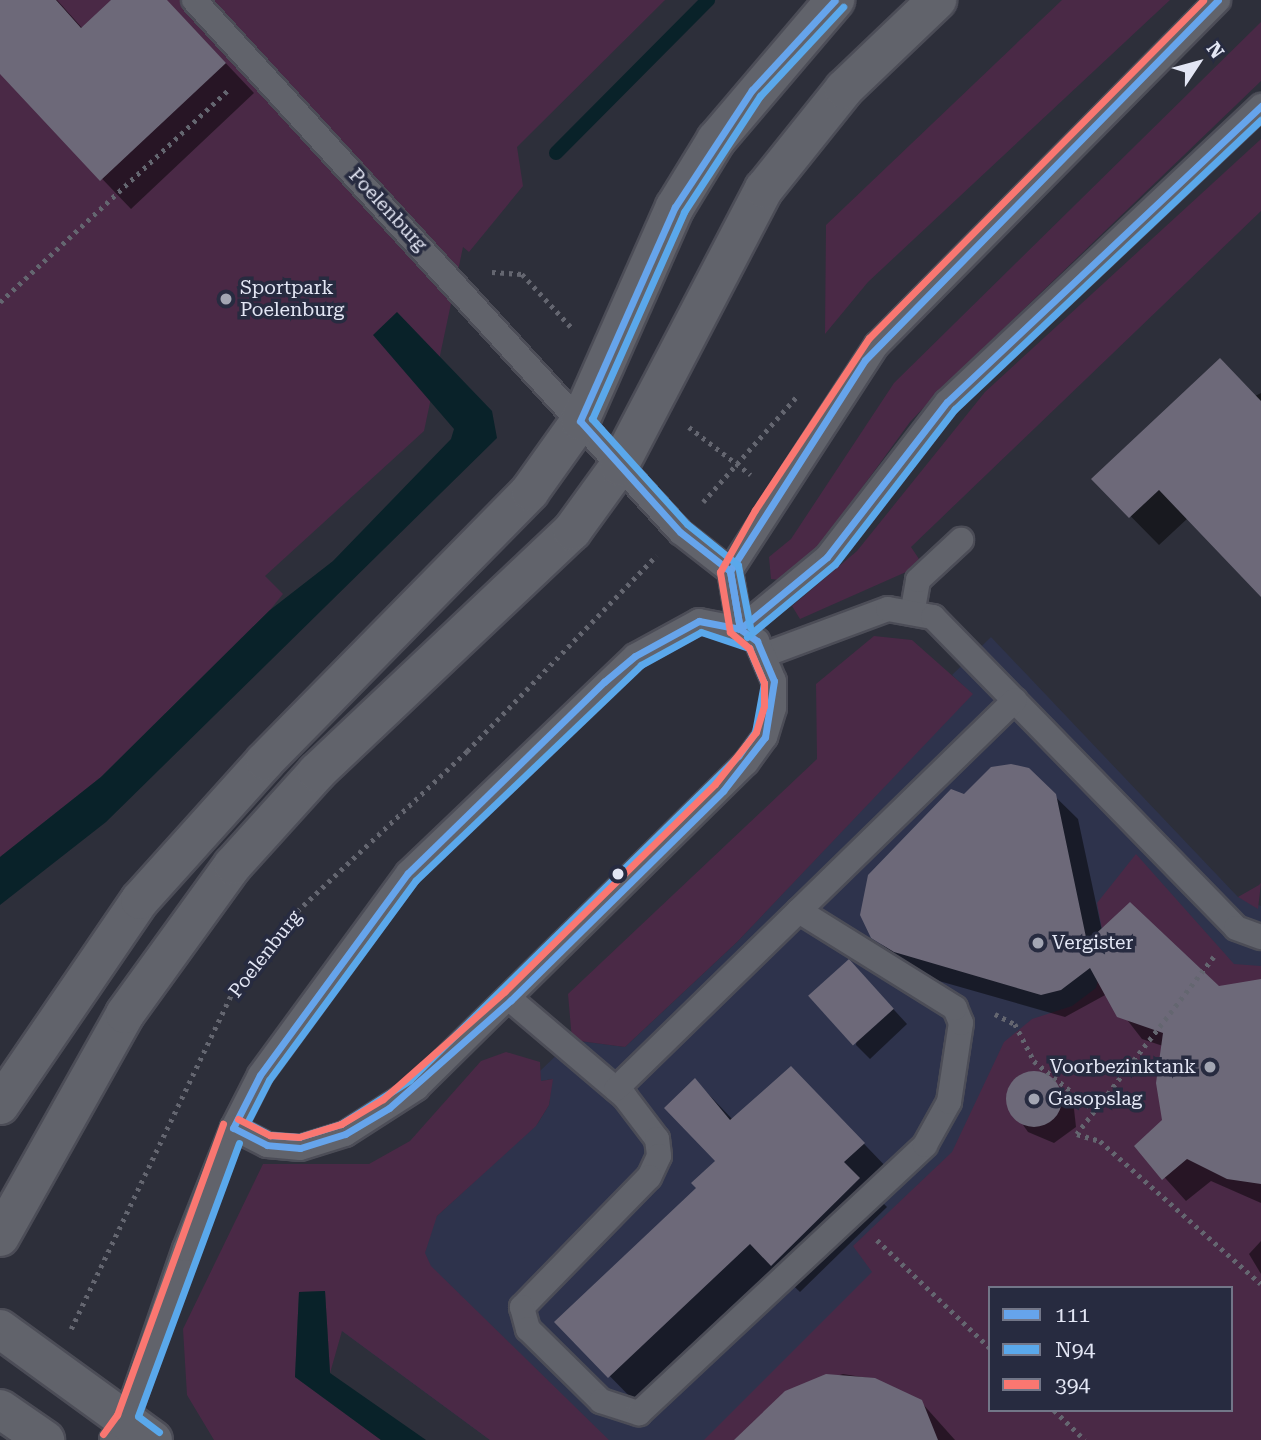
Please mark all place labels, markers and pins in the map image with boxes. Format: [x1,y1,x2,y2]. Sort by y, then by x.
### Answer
place label: Sportpark Poelenburg [240,277,344,321]
marker: Sportpark Poelenburg [218,291,234,307]
unlabelled marker [611,867,625,881]
place label: Vergister [1052,932,1133,954]
marker: Vergister [1030,935,1046,951]
place label: Voorbezinktank [1050,1056,1196,1078]
marker: Voorbezinktank [1202,1059,1218,1075]
place label: Gasopslag [1048,1088,1142,1110]
marker: Gasopslag [1026,1091,1042,1107]

